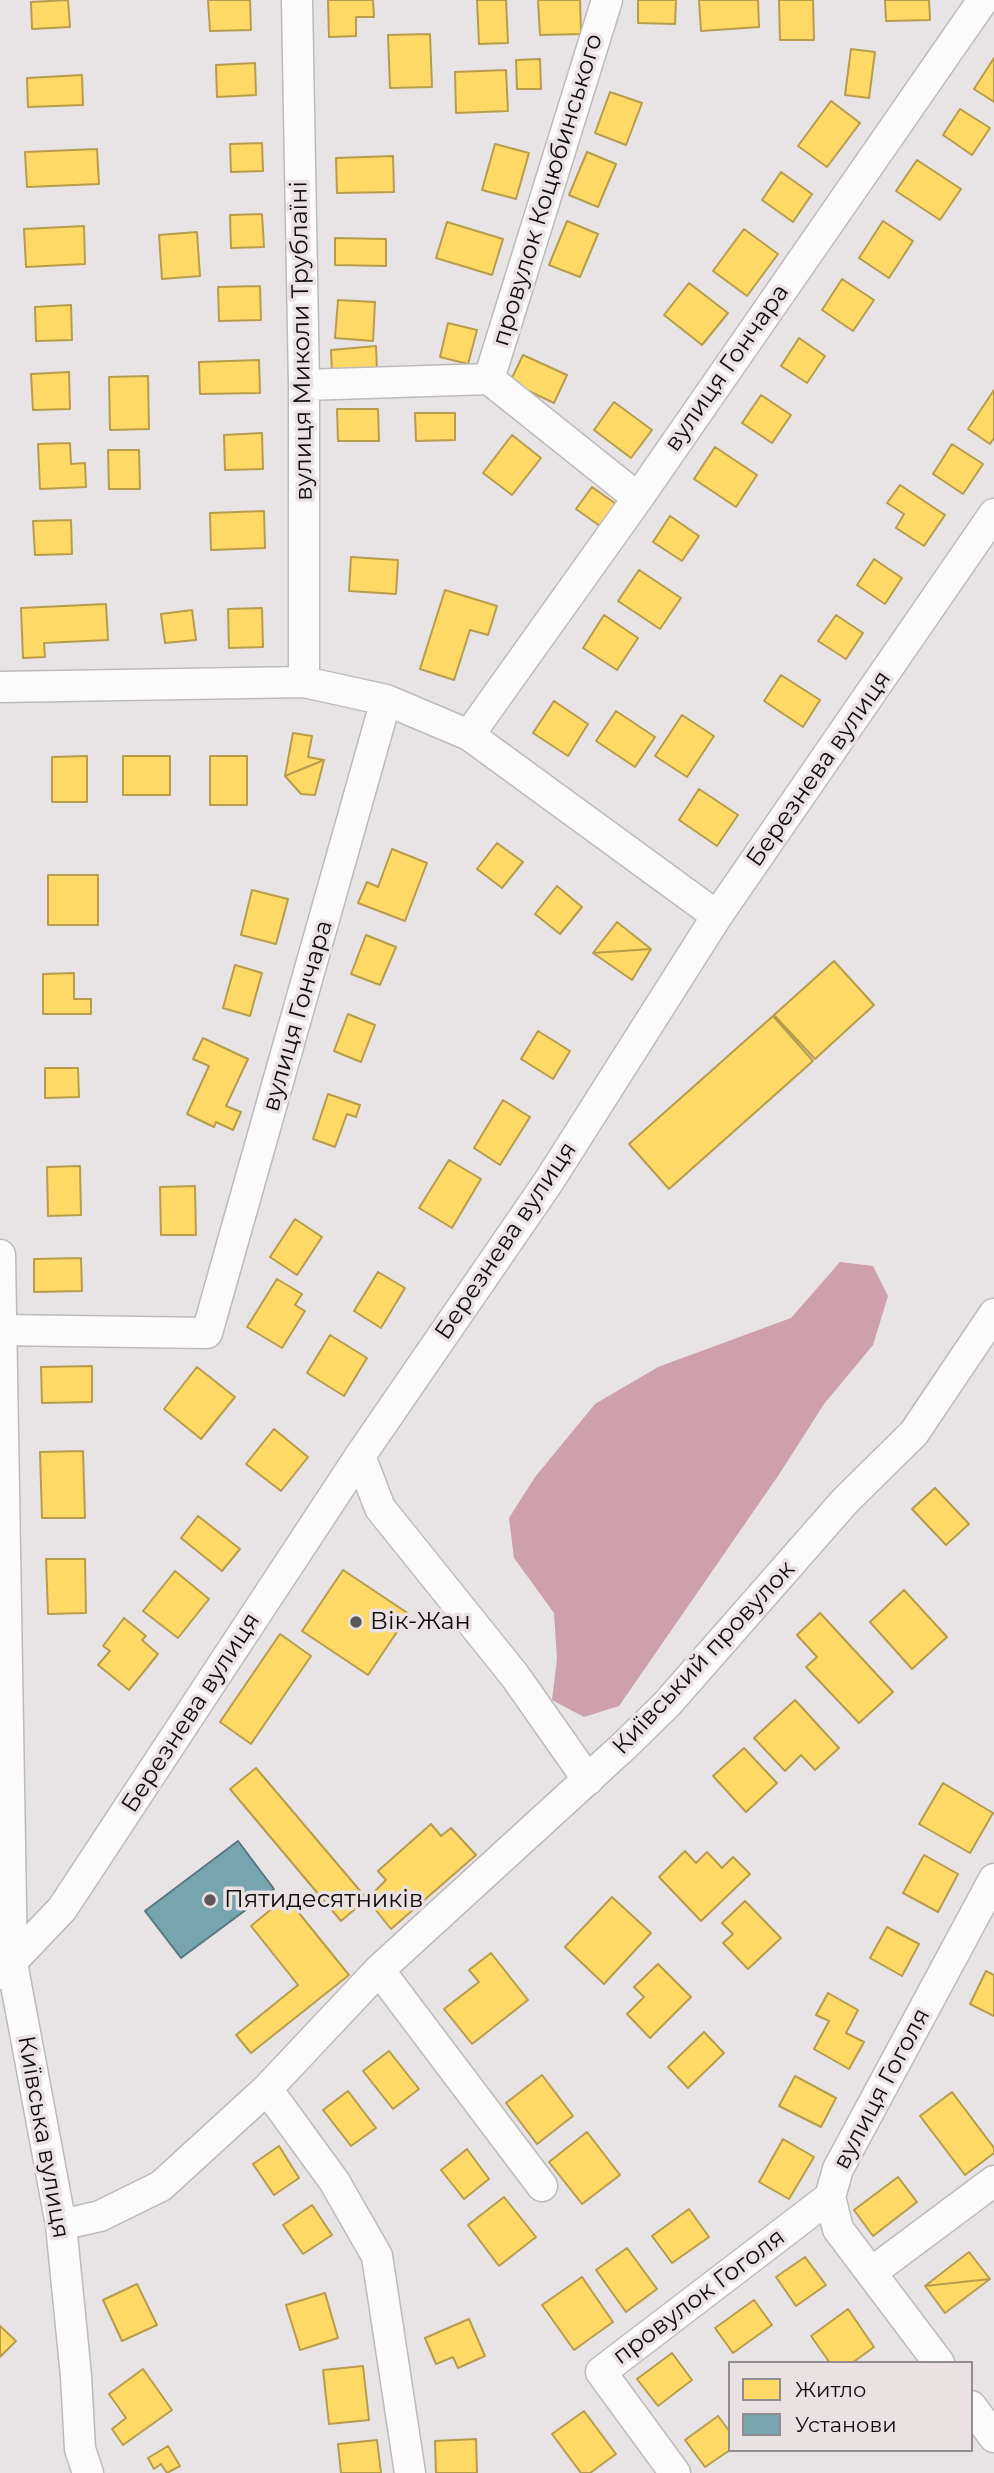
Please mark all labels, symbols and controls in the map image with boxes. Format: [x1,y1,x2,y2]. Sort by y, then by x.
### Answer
street label: провулок Коцюбинського [487,30,609,350]
street label: вулиця Миколи Трублаїні [285,181,319,501]
street label: вулиця Гончара [659,279,795,457]
street label: Березнева вулиця [741,666,897,872]
street label: вулиця Гончара [257,917,339,1115]
street label: Березнева вулиця [429,1137,583,1345]
street label: Київський провулок [607,1555,801,1761]
street label: Березнева вулиця [116,1608,266,1818]
place label: Вік-Жан [370,1608,471,1636]
marker: Вік-Жан [348,1614,364,1630]
place label: Пятидесятників [224,1886,423,1914]
marker: Пятидесятників [202,1892,218,1908]
street label: вулиця Гоголя [827,2004,937,2174]
street label: Київська вулиця [11,2033,75,2241]
street label: провулок Гоголя [607,2223,791,2371]
legend [728,2361,973,2452]
text: Житло [795,2377,866,2402]
text: Установи [795,2412,897,2437]

